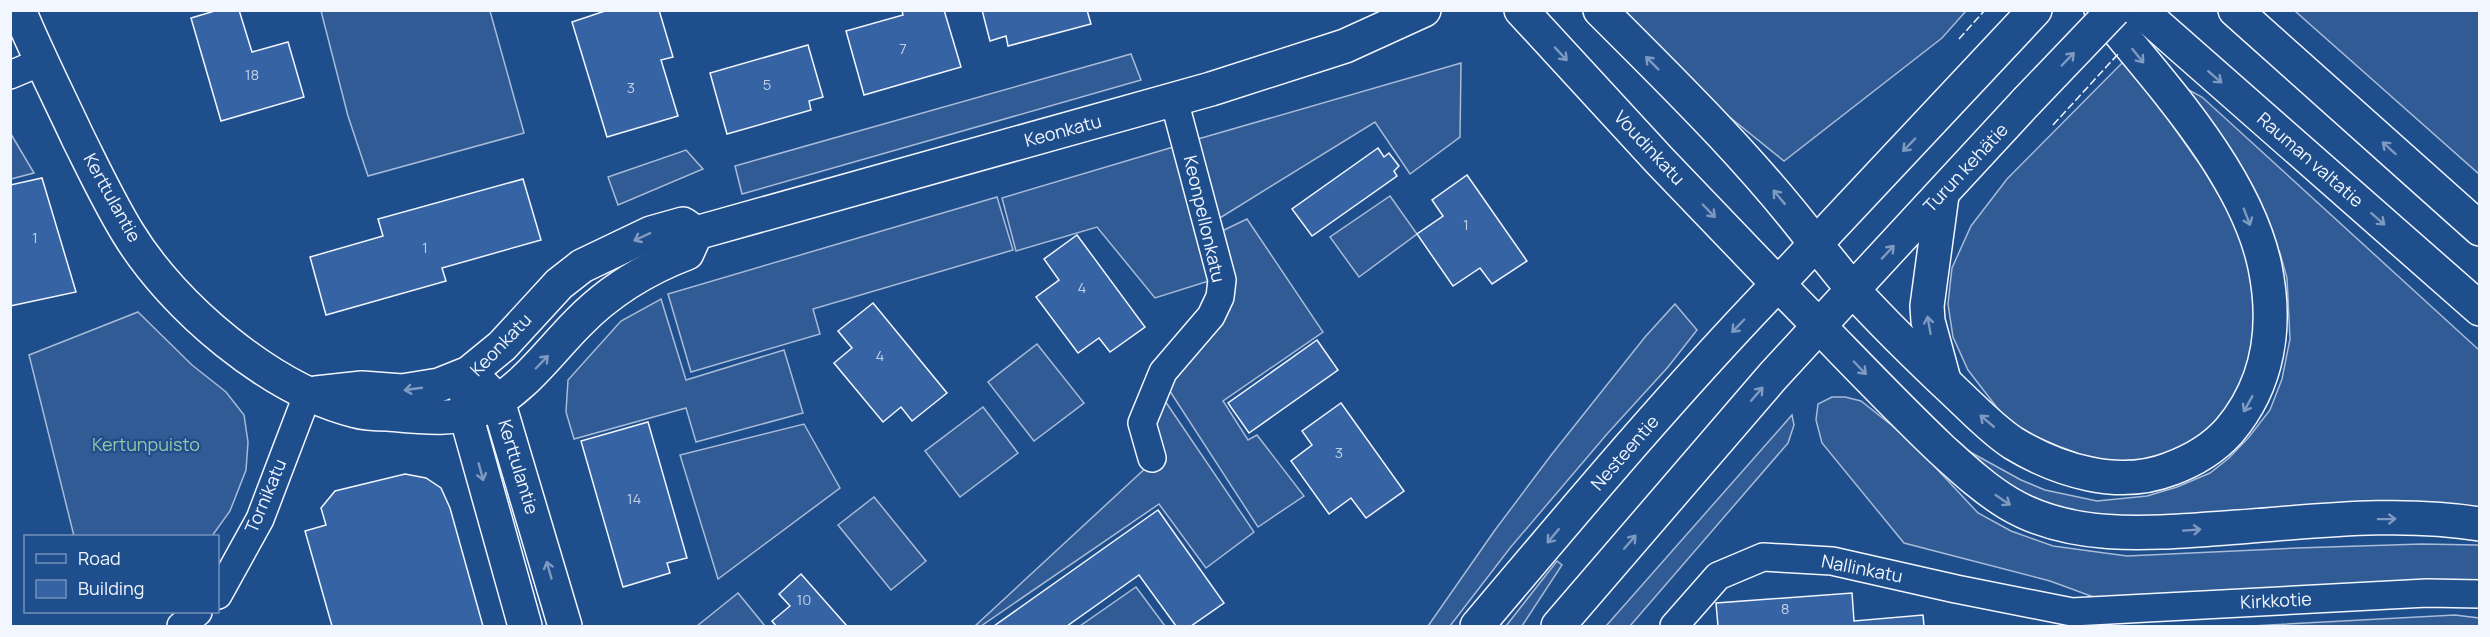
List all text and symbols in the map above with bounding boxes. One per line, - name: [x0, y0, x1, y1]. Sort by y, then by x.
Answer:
- house number: 7: [899, 38, 907, 59]
- one-way arrow: [1554, 46, 1568, 61]
- one-way arrow: [2132, 48, 2145, 64]
- one-way arrow: [2060, 52, 2074, 67]
- one-way arrow: [1645, 55, 1660, 70]
- house number: 18: [245, 64, 259, 85]
- one-way arrow: [2208, 70, 2223, 84]
- house number: 5: [763, 74, 771, 95]
- house number: 3: [627, 77, 635, 98]
- street label: Voudinkatu: [1609, 105, 1690, 190]
- street label: Rauman valtatie: [2252, 106, 2369, 212]
- street label: Keonkatu: [1022, 108, 1104, 152]
- street label: Turun kehätie: [1918, 117, 2013, 217]
- one-way arrow: [1902, 137, 1916, 152]
- one-way arrow: [2382, 141, 2397, 155]
- street label: Kerttulantie: [79, 149, 147, 246]
- street label: Keonpellonkatu: [1179, 153, 1231, 285]
- one-way arrow: [1772, 190, 1786, 205]
- one-way arrow: [1701, 204, 1716, 219]
- one-way arrow: [2242, 207, 2253, 226]
- one-way arrow: [2370, 212, 2385, 226]
- house number: 1: [1463, 214, 1469, 235]
- house number: 1: [32, 227, 38, 248]
- one-way arrow: [634, 231, 652, 243]
- house number: 1: [422, 237, 428, 258]
- one-way arrow: [1881, 245, 1895, 260]
- house number: 4: [1078, 277, 1087, 298]
- street label: Keonkatu: [464, 308, 536, 381]
- one-way arrow: [1923, 316, 1934, 336]
- one-way arrow: [1731, 318, 1745, 333]
- house number: 4: [876, 345, 885, 366]
- one-way arrow: [534, 355, 548, 370]
- one-way arrow: [1853, 360, 1867, 375]
- one-way arrow: [403, 384, 423, 395]
- one-way arrow: [1750, 387, 1764, 402]
- one-way arrow: [2241, 395, 2253, 412]
- street label: Nesteentie: [1585, 410, 1664, 495]
- one-way arrow: [1980, 414, 1995, 428]
- street label: Kerttulantie: [493, 416, 545, 517]
- park label: Kertunpuisto: [92, 432, 200, 456]
- house number: 3: [1335, 442, 1343, 463]
- street label: Tornikatu: [239, 455, 291, 536]
- one-way arrow: [476, 462, 487, 481]
- house number: 14: [627, 488, 641, 509]
- one-way arrow: [1995, 493, 2012, 506]
- one-way arrow: [2376, 513, 2396, 525]
- one-way arrow: [2182, 524, 2202, 535]
- one-way arrow: [1546, 528, 1560, 543]
- legend: [24, 535, 219, 613]
- one-way arrow: [1623, 535, 1637, 550]
- text: Road: [78, 546, 121, 570]
- street label: Nallinkatu: [1819, 548, 1905, 588]
- one-way arrow: [543, 561, 554, 580]
- text: Building: [78, 576, 144, 600]
- street label: Kirkkotie: [2240, 586, 2312, 614]
- house number: 10: [797, 589, 812, 610]
- house number: 8: [1781, 598, 1789, 619]

